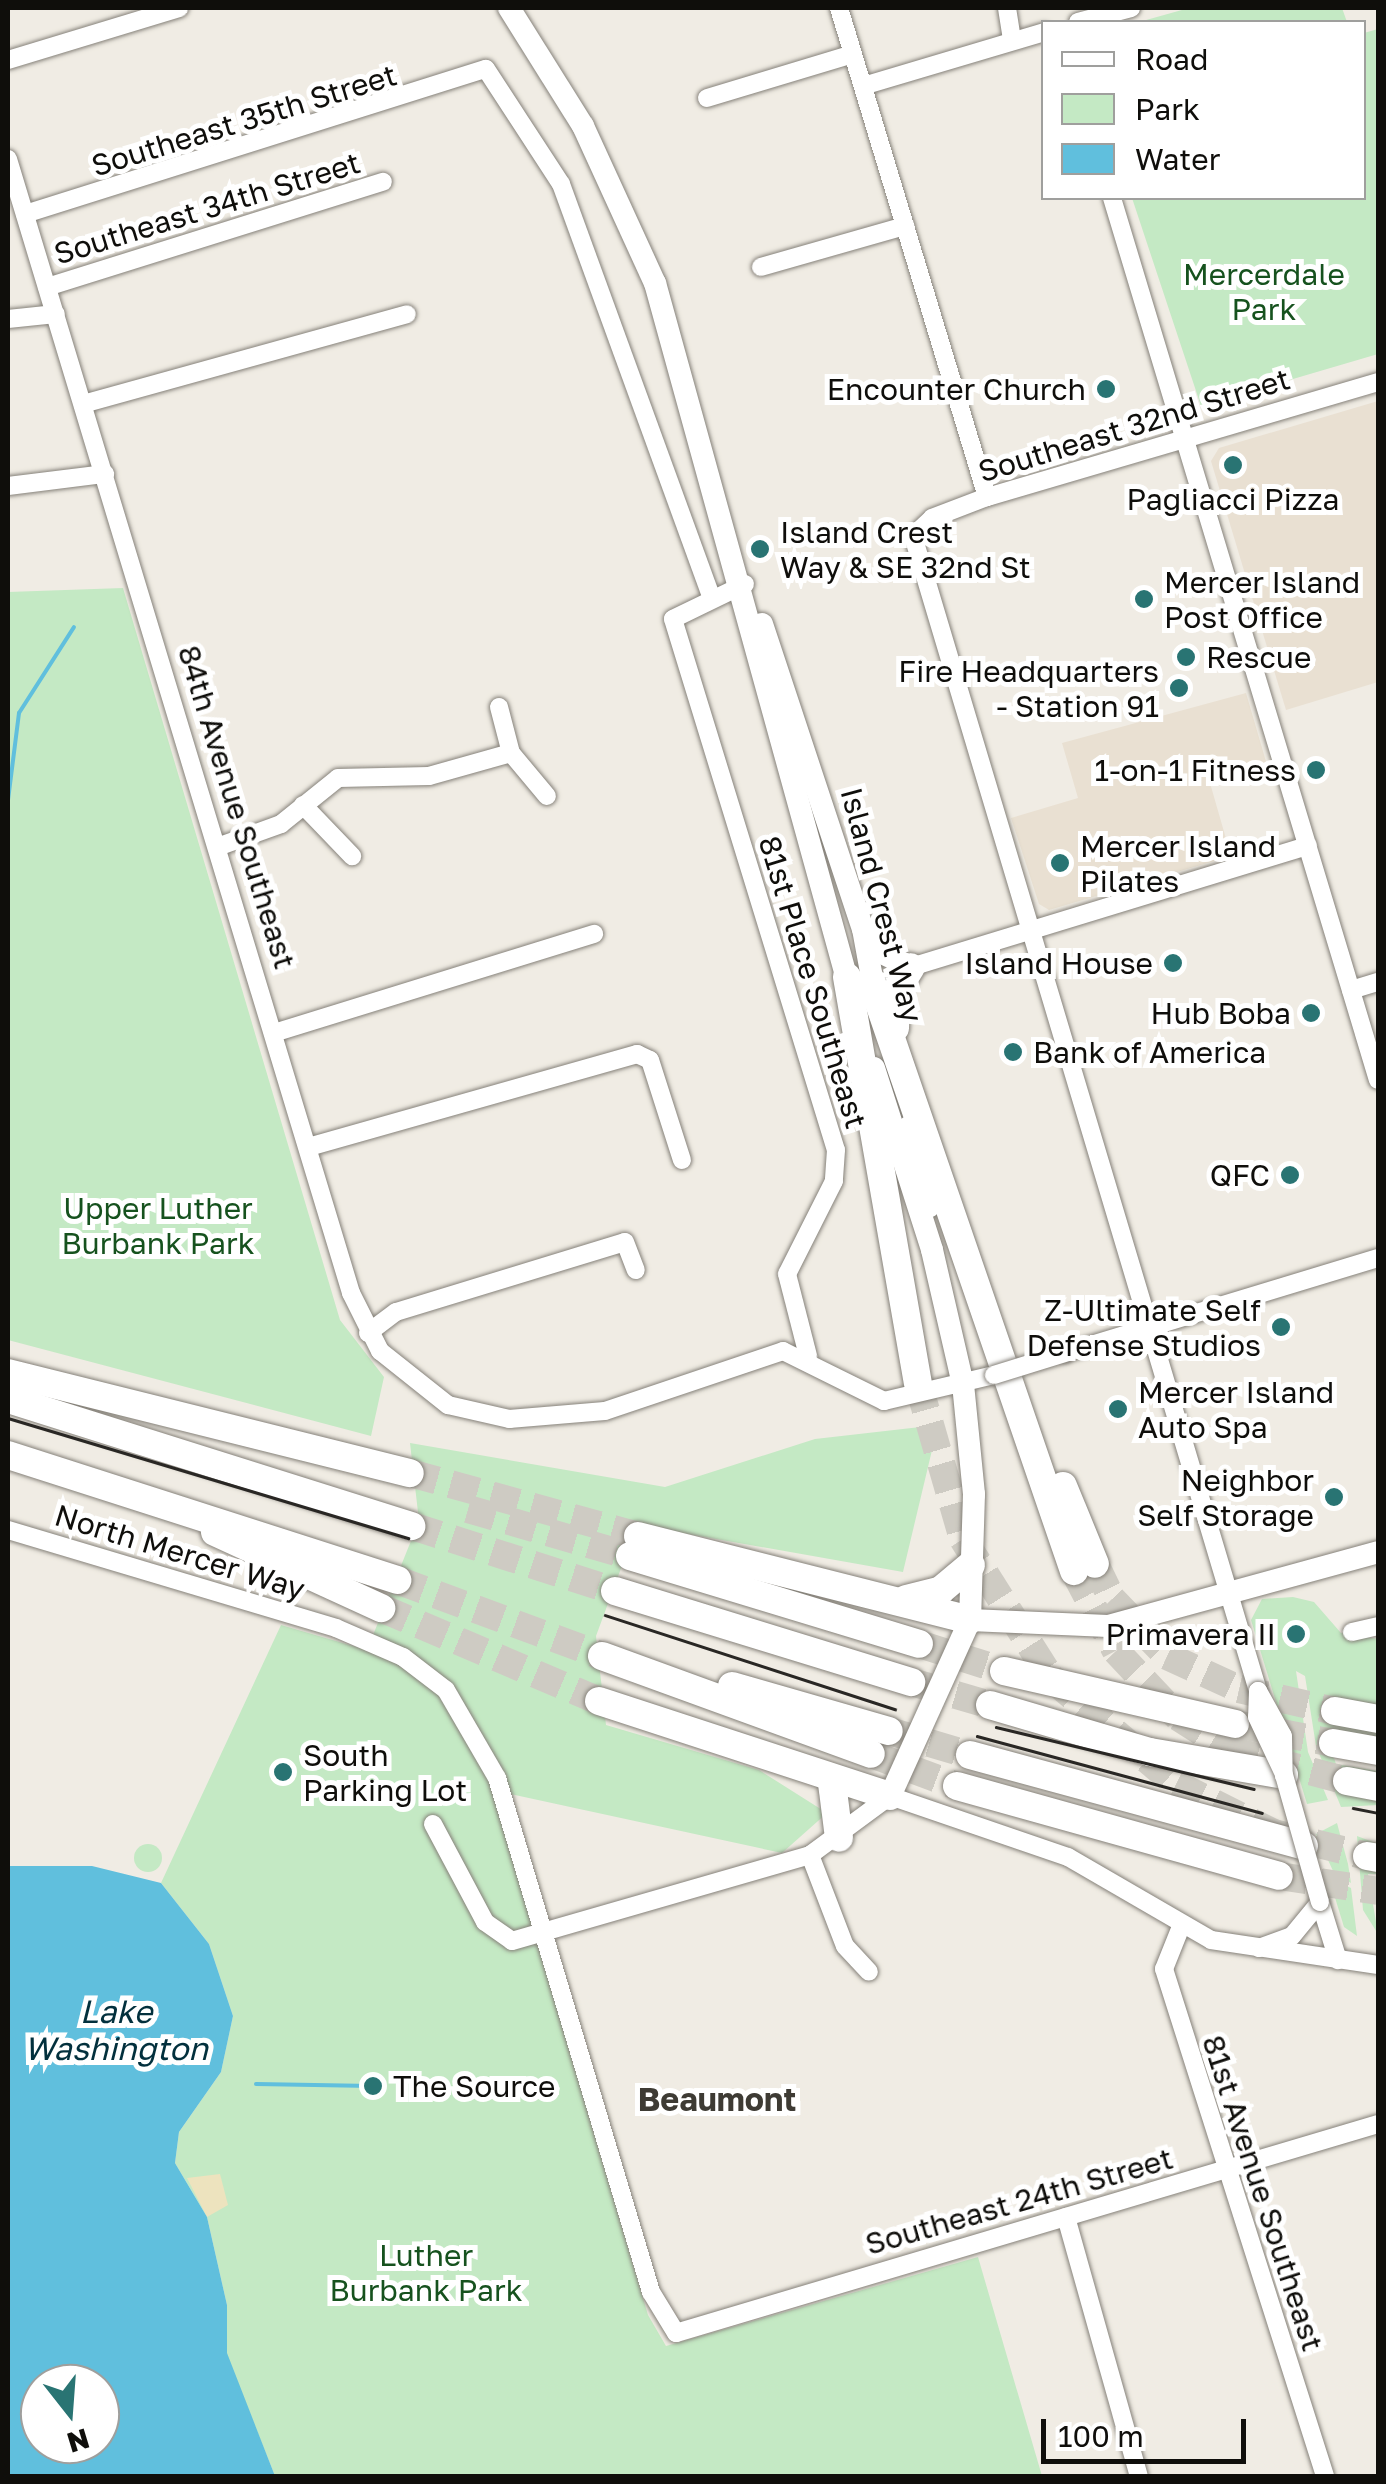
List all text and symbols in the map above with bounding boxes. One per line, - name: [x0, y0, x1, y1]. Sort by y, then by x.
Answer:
- legend: [1041, 20, 1366, 200]
- text: Road: [1135, 41, 1209, 77]
- street label: Southeast 35th Street: [87, 56, 401, 184]
- text: Park: [1135, 91, 1200, 127]
- text: Water: [1135, 141, 1220, 177]
- street label: Southeast 34th Street: [50, 144, 364, 272]
- park label: Mercerdale Park: [1183, 256, 1345, 326]
- street label: Southeast 32nd Street: [974, 360, 1294, 490]
- place label: Encounter Church: [827, 371, 1086, 407]
- marker: Encounter Church: [1095, 378, 1117, 400]
- marker: Pagliacci Pizza: [1222, 454, 1244, 476]
- place label: Pagliacci Pizza: [1126, 481, 1340, 517]
- place label: Island Crest Way & SE 32nd St: [780, 514, 1031, 584]
- marker: Island Crest Way & SE 32nd St: [749, 538, 771, 560]
- place label: Mercer Island Post Office: [1164, 564, 1360, 634]
- marker: Mercer Island Post Office: [1133, 588, 1155, 610]
- place label: Rescue: [1206, 639, 1311, 675]
- street label: 84th Avenue Southeast: [171, 641, 303, 973]
- marker: Rescue: [1175, 646, 1197, 668]
- place label: Fire Headquarters - Station 91: [898, 653, 1159, 724]
- marker: Fire Headquarters - Station 91: [1168, 677, 1190, 699]
- place label: 1-on-1 Fitness: [1095, 752, 1296, 788]
- marker: 1-on-1 Fitness: [1305, 759, 1327, 781]
- street label: Island Crest Way: [833, 784, 931, 1026]
- place label: Mercer Island Pilates: [1080, 828, 1276, 898]
- street label: 81st Place Southeast: [751, 831, 875, 1133]
- marker: Mercer Island Pilates: [1049, 852, 1071, 874]
- place label: Island House: [964, 945, 1153, 981]
- marker: Island House: [1162, 952, 1184, 974]
- place label: Hub Boba: [1151, 995, 1291, 1031]
- marker: Hub Boba: [1300, 1002, 1322, 1024]
- place label: Bank of America: [1033, 1034, 1266, 1070]
- marker: Bank of America: [1002, 1041, 1024, 1063]
- place label: QFC: [1210, 1157, 1270, 1193]
- marker: QFC: [1279, 1164, 1301, 1186]
- park label: Upper Luther Burbank Park: [61, 1190, 255, 1260]
- place label: Z-Ultimate Self Defense Studios: [1026, 1292, 1261, 1362]
- marker: Z-Ultimate Self Defense Studios: [1270, 1316, 1292, 1338]
- place label: Mercer Island Auto Spa: [1138, 1374, 1334, 1444]
- marker: Mercer Island Auto Spa: [1107, 1398, 1129, 1420]
- place label: Neighbor Self Storage: [1137, 1462, 1314, 1532]
- marker: Neighbor Self Storage: [1323, 1486, 1345, 1508]
- street label: North Mercer Way: [51, 1497, 309, 1607]
- place label: Primavera II: [1105, 1616, 1276, 1652]
- marker: Primavera II: [1285, 1623, 1307, 1645]
- place label: South Parking Lot: [303, 1737, 467, 1808]
- marker: South Parking Lot: [272, 1761, 294, 1783]
- water label: Lake Washington: [24, 1993, 208, 2068]
- street label: 81st Avenue Southeast: [1195, 2031, 1331, 2355]
- place label: The Source: [393, 2068, 555, 2104]
- marker: The Source: [362, 2075, 384, 2097]
- district label: Beaumont: [638, 2080, 796, 2118]
- street label: Southeast 24th Street: [861, 2140, 1177, 2262]
- park label: Luther Burbank Park: [329, 2237, 523, 2308]
- north arrow: [20, 2364, 120, 2464]
- scale bar: [1046, 2399, 1251, 2461]
- text: 100 m: [1058, 2418, 1144, 2454]
- text: N: [63, 2422, 93, 2460]

